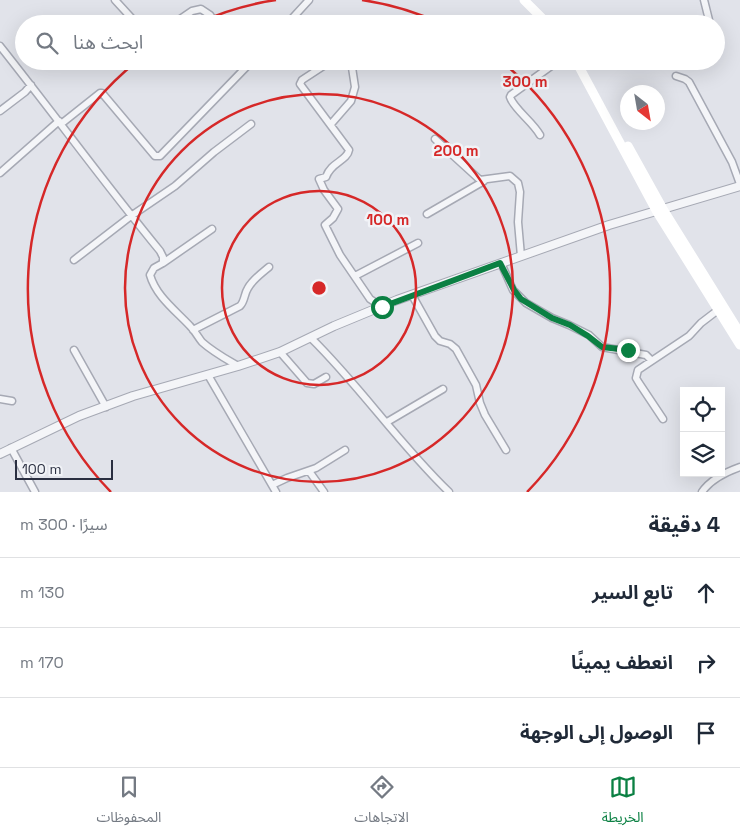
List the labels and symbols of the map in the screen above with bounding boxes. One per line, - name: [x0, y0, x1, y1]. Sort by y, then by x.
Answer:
- text: 300 m: [502, 72, 548, 91]
- north arrow: [620, 85, 665, 130]
- text: 200 m: [434, 141, 478, 160]
- text: 100 m: [367, 210, 409, 229]
- centre of rings: [310, 279, 328, 297]
- route start: [371, 296, 394, 319]
- route end: [617, 339, 640, 362]
- scale bar: [15, 457, 112, 480]

